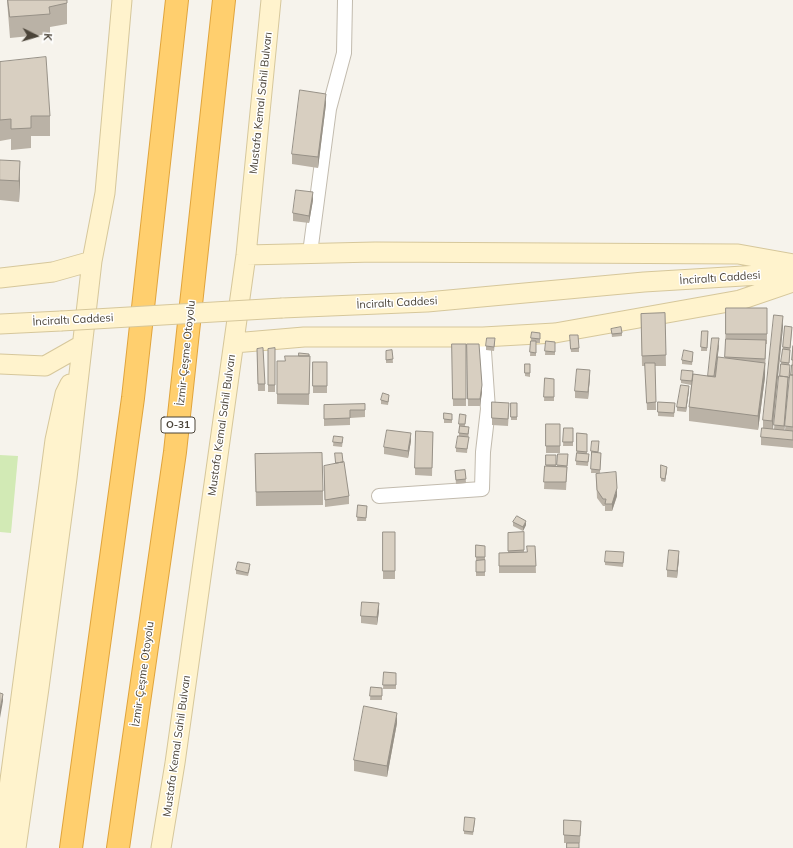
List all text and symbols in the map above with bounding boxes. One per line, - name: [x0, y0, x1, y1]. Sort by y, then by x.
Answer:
- north arrow: [16, 16, 56, 56]
- street label: Mustafa Kemal Sahil Bulvarı: [247, 31, 275, 175]
- text: K: [41, 33, 55, 41]
- street label: İnciraltı Caddesi: [679, 269, 761, 287]
- street label: İnciraltı Caddesi: [356, 294, 438, 312]
- street label: İzmir-Çeşme Otoyolu: [174, 300, 198, 406]
- street label: İnciraltı Caddesi: [32, 311, 114, 329]
- street label: Mustafa Kemal Sahil Bulvarı: [206, 353, 238, 497]
- road number: O-31: [161, 417, 195, 433]
- street label: İzmir-Çeşme Otoyolu: [129, 621, 157, 727]
- street label: Mustafa Kemal Sahil Bulvarı: [161, 674, 193, 818]

